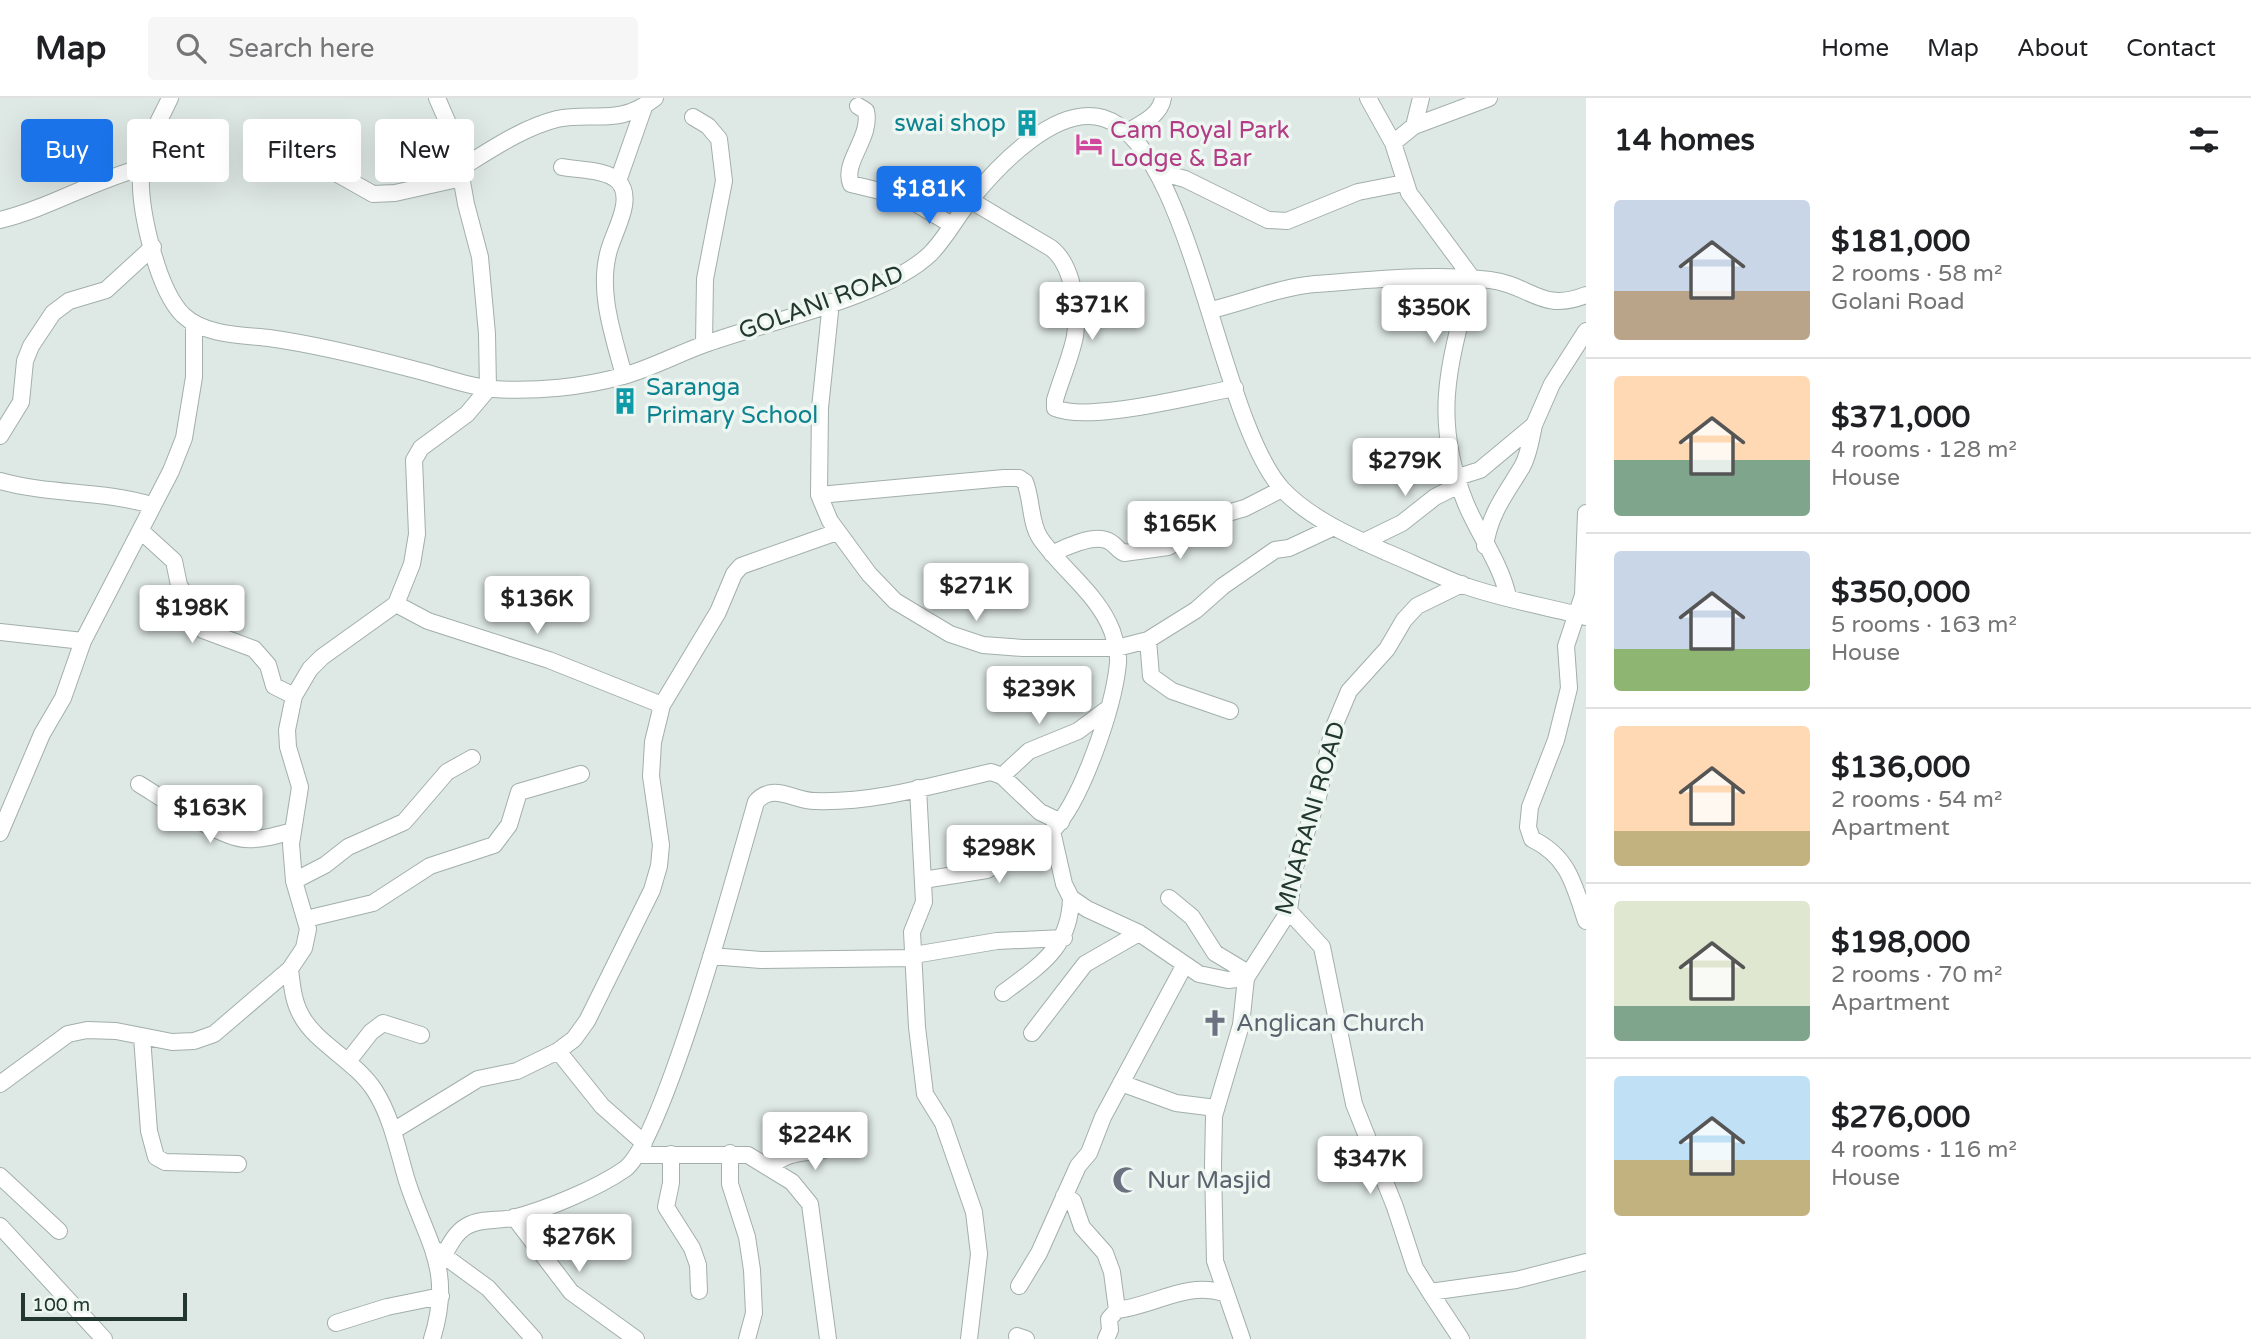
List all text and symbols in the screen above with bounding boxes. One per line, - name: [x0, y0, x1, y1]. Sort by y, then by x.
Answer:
- search box: [148, 17, 638, 80]
- text: Map: [35, 29, 106, 68]
- icon: search: [172, 29, 210, 67]
- text: Search here: [228, 33, 374, 64]
- text: Home: [1821, 34, 1889, 63]
- text: Map: [1927, 34, 1979, 63]
- text: About: [2017, 34, 2088, 63]
- text: Contact: [2126, 34, 2216, 63]
- building icon: swai shop: [1012, 108, 1042, 138]
- place label: swai shop: [894, 109, 1006, 138]
- place label: Cam Royal Park Lodge & Bar: [1110, 116, 1290, 173]
- chip: Buy: [21, 119, 113, 182]
- chip: Rent: [127, 119, 229, 182]
- chip: Filters: [243, 119, 361, 182]
- chip: New: [375, 119, 474, 182]
- icon: filters: [2185, 121, 2223, 159]
- text: 14 homes: [1614, 122, 1755, 159]
- hotel icon: Cam Royal Park Lodge & Bar: [1074, 129, 1104, 159]
- pin: $181K: [880, 166, 978, 226]
- text: $181K: [893, 175, 965, 203]
- text: $181,000: [1831, 223, 1970, 260]
- icon: home: [1670, 228, 1754, 312]
- street label: GOLANI ROAD: [735, 259, 908, 346]
- text: 2 rooms · 58 m²: [1831, 260, 2002, 288]
- pin: $371K: [1043, 282, 1141, 342]
- pin: $350K: [1385, 286, 1483, 345]
- text: Golani Road: [1831, 288, 1965, 316]
- text: $371K: [1056, 291, 1128, 319]
- text: $350K: [1398, 294, 1470, 322]
- place label: Saranga Primary School: [646, 373, 818, 430]
- building icon: Saranga Primary School: [610, 386, 640, 416]
- text: $371,000: [1831, 399, 1970, 436]
- icon: home: [1670, 404, 1754, 488]
- text: 4 rooms · 128 m²: [1831, 436, 2017, 464]
- pin: $279K: [1356, 438, 1454, 498]
- text: $279K: [1369, 447, 1441, 475]
- text: House: [1831, 464, 1900, 492]
- pin: $165K: [1131, 502, 1229, 561]
- text: $165K: [1144, 510, 1216, 538]
- pin: $271K: [927, 564, 1025, 623]
- text: $271K: [940, 572, 1012, 600]
- text: $350,000: [1831, 574, 1970, 611]
- pin: $136K: [488, 576, 586, 636]
- icon: home: [1670, 579, 1754, 663]
- text: $136K: [501, 585, 573, 613]
- pin: $198K: [143, 586, 241, 645]
- text: $198K: [156, 594, 228, 622]
- text: 5 rooms · 163 m²: [1831, 611, 2017, 639]
- text: House: [1831, 639, 1900, 667]
- pin: $239K: [990, 666, 1088, 726]
- text: $239K: [1003, 675, 1075, 703]
- street label: MNARANI ROAD: [1269, 718, 1352, 918]
- text: $136,000: [1831, 749, 1970, 786]
- icon: home: [1670, 754, 1754, 838]
- pin: $163K: [161, 786, 259, 845]
- text: 2 rooms · 54 m²: [1831, 786, 2002, 814]
- text: $163K: [174, 794, 246, 822]
- text: Apartment: [1831, 814, 1950, 842]
- pin: $298K: [950, 826, 1048, 885]
- text: $298K: [963, 834, 1035, 862]
- text: $198,000: [1831, 924, 1970, 961]
- icon: home: [1670, 929, 1754, 1013]
- text: 2 rooms · 70 m²: [1831, 961, 2002, 989]
- text: Apartment: [1831, 989, 1950, 1017]
- church icon: Anglican Church: [1200, 1008, 1230, 1038]
- place label: Anglican Church: [1236, 1009, 1425, 1038]
- text: $276,000: [1831, 1099, 1970, 1136]
- icon: home: [1670, 1104, 1754, 1188]
- pin: $224K: [766, 1112, 864, 1172]
- text: $224K: [779, 1121, 851, 1149]
- pin: $347K: [1321, 1136, 1419, 1196]
- text: 4 rooms · 116 m²: [1831, 1136, 2017, 1164]
- text: $347K: [1334, 1145, 1406, 1173]
- text: House: [1831, 1164, 1900, 1192]
- mosque icon: Nur Masjid: [1111, 1165, 1141, 1195]
- place label: Nur Masjid: [1147, 1166, 1271, 1195]
- pin: $276K: [530, 1214, 628, 1274]
- text: $276K: [543, 1223, 615, 1251]
- scale bar: [21, 1290, 187, 1322]
- text: 100 m: [32, 1294, 90, 1316]

